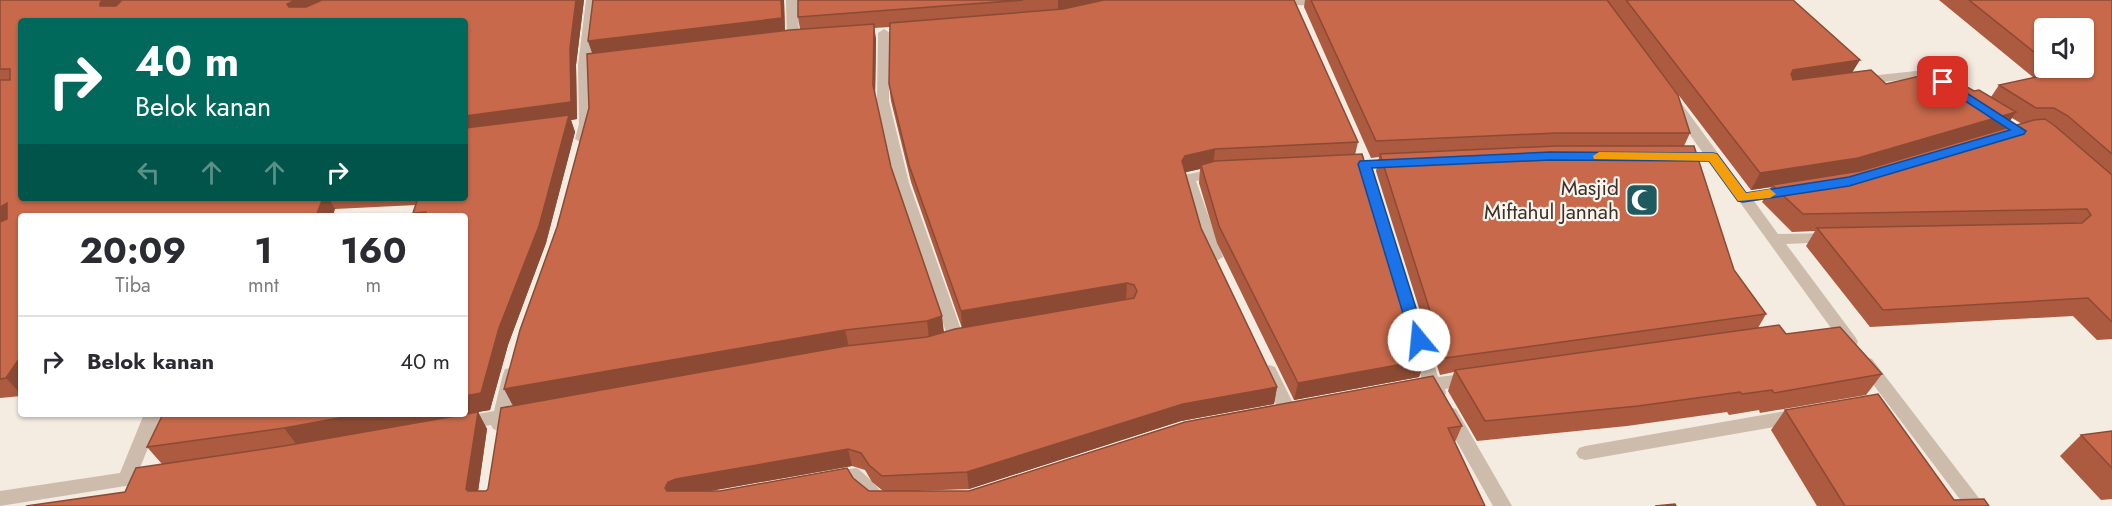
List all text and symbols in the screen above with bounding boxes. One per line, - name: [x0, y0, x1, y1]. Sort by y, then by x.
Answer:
- map controls: [2034, 18, 2094, 78]
- button: sound: [2034, 18, 2094, 78]
- text: 40 m: [135, 31, 239, 92]
- icon: right: [36, 42, 114, 120]
- pin: [1917, 56, 1968, 107]
- icon: arrive: [1926, 65, 1959, 98]
- text: Belok kanan: [135, 87, 271, 126]
- icon: left: [132, 156, 165, 189]
- icon: ahead: [195, 156, 228, 189]
- icon: ahead: [258, 156, 291, 189]
- icon: right: [321, 156, 354, 189]
- place label: Masjid Miftahul Jannah: [1484, 173, 1619, 227]
- mosque icon: Masjid Miftahul Jannah: [1624, 182, 1660, 218]
- text: 20:09: [79, 224, 186, 276]
- text: 1: [254, 224, 273, 276]
- text: 160: [340, 224, 407, 276]
- text: Tiba: [115, 271, 151, 300]
- text: mnt: [248, 271, 279, 300]
- text: m: [366, 271, 381, 300]
- position arrow: [1387, 308, 1451, 372]
- icon: right: [36, 345, 69, 378]
- text: Belok kanan: [87, 345, 214, 377]
- text: 40 m: [400, 345, 450, 377]

